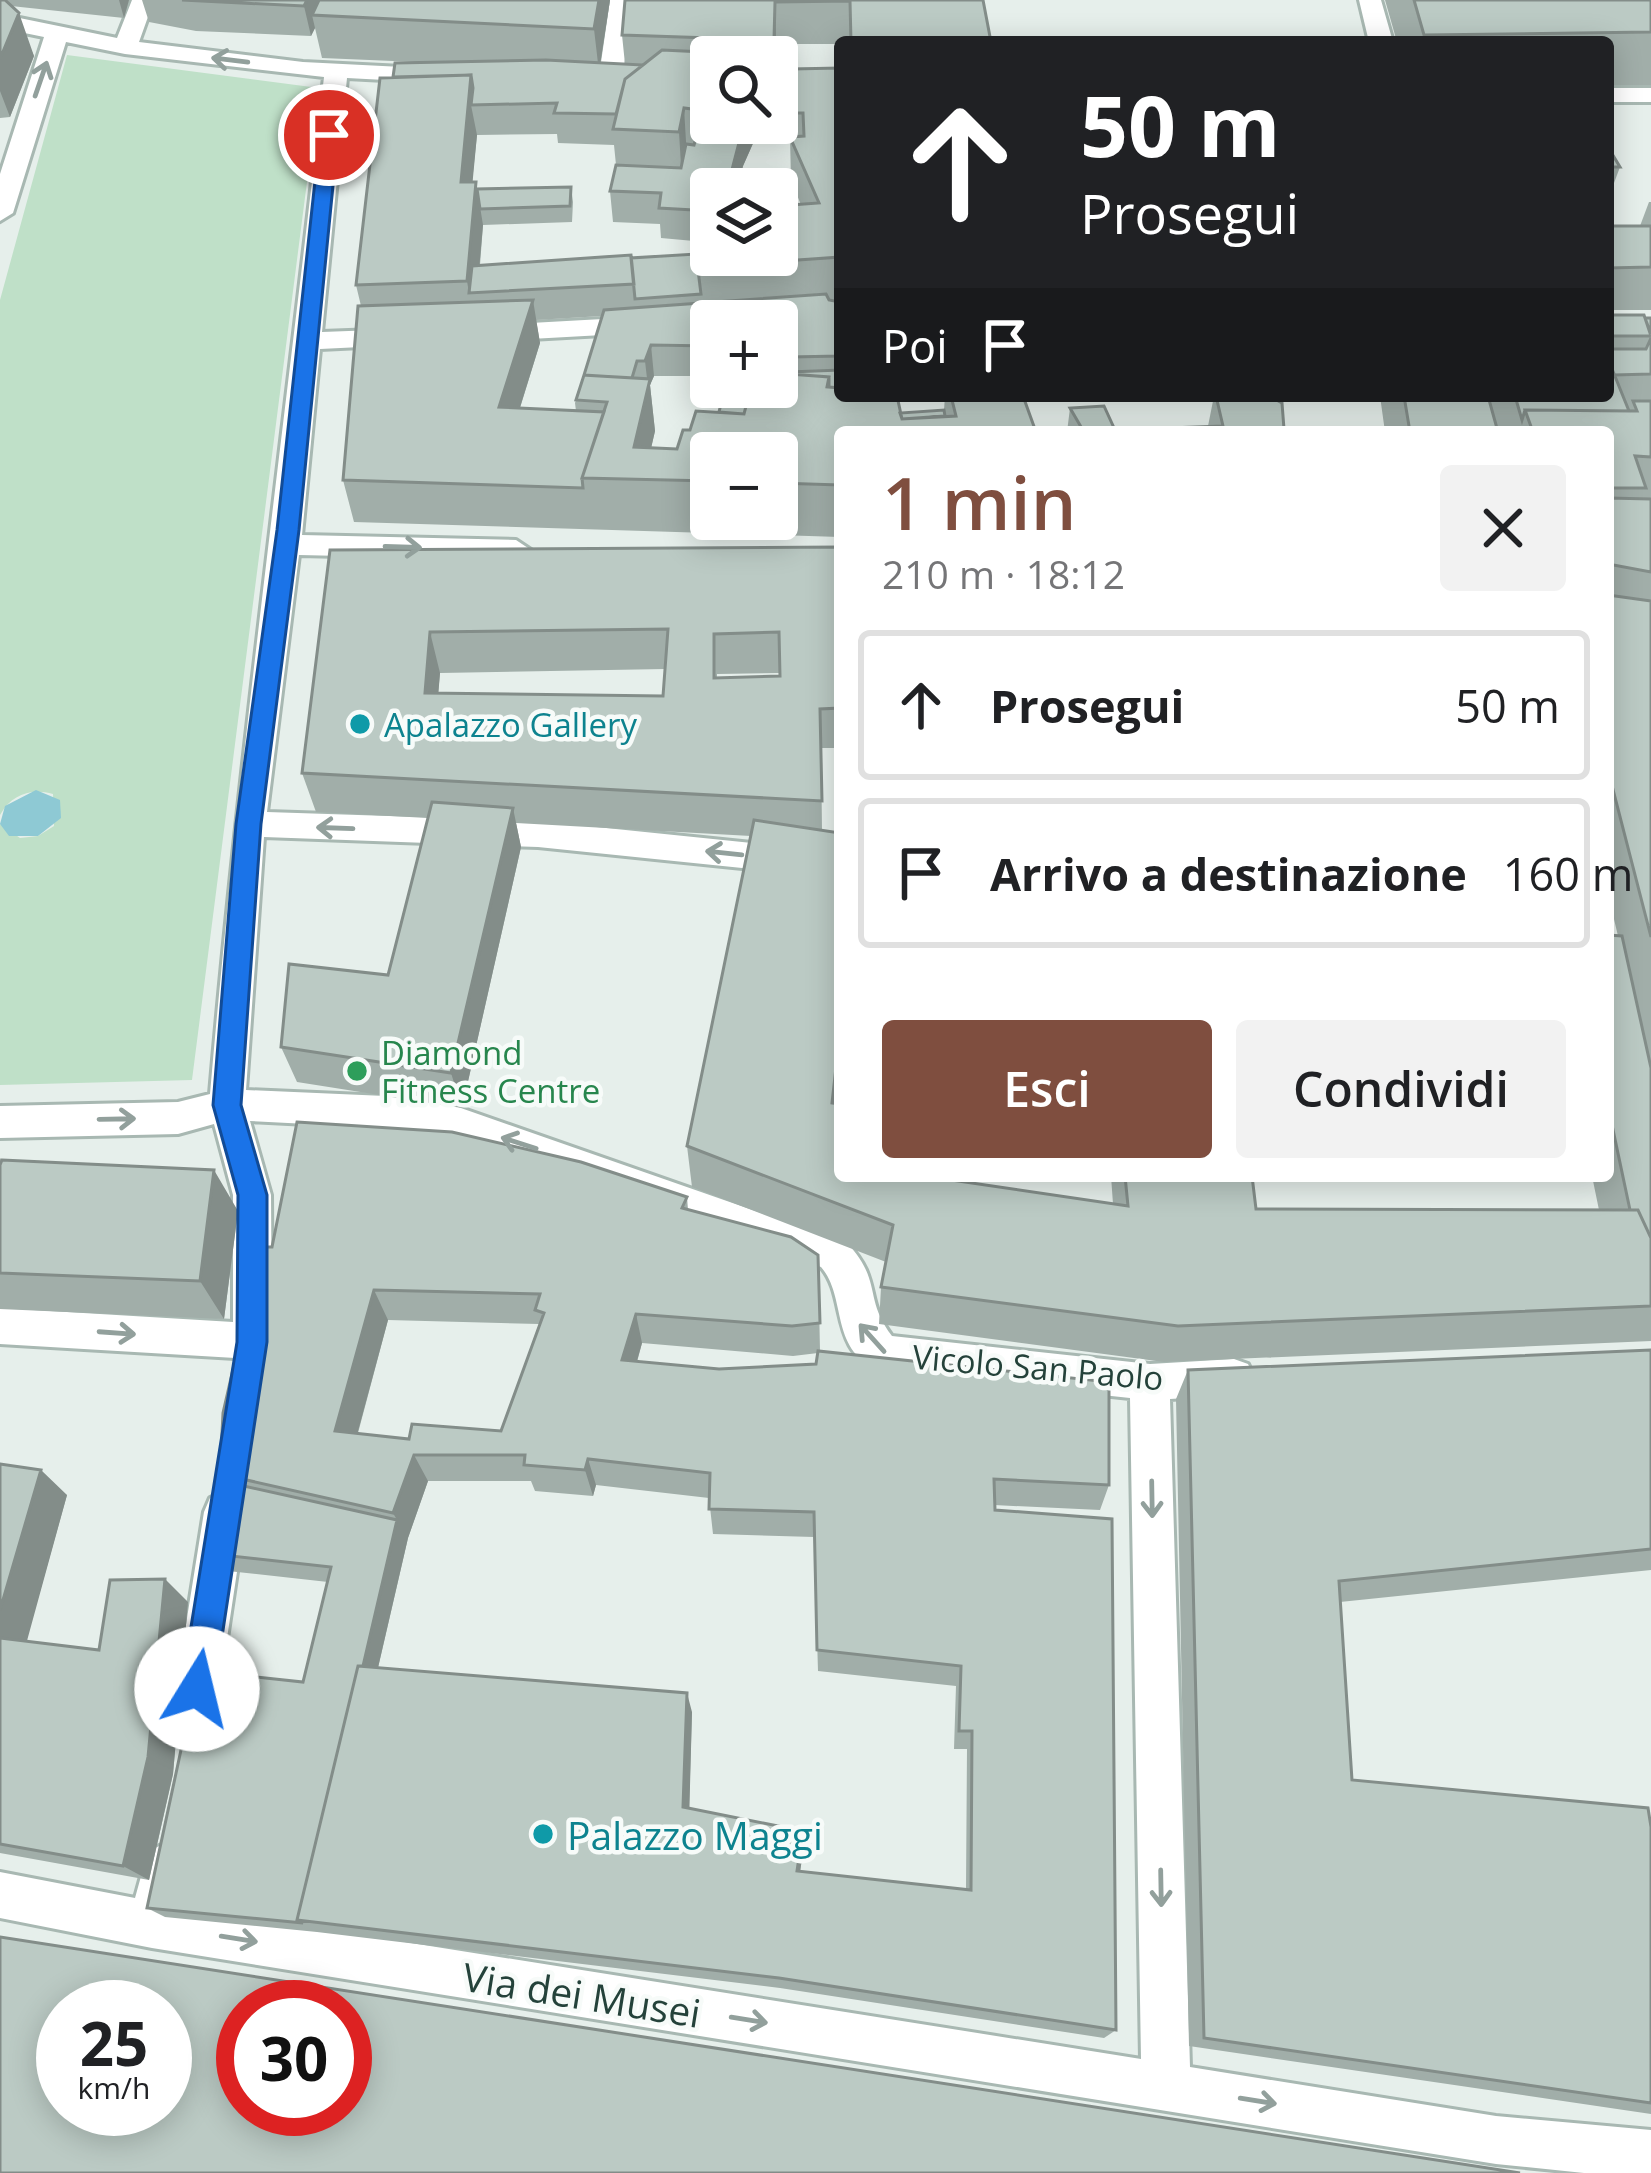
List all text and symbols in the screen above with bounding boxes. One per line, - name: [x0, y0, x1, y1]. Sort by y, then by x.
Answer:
- map controls: [690, 36, 798, 540]
- button: search: [690, 36, 798, 144]
- one-way arrow: [211, 49, 250, 71]
- one-way arrow: [32, 61, 54, 99]
- text: 50 m: [1080, 67, 1280, 182]
- pin: [278, 84, 380, 186]
- icon: ahead: [882, 84, 1038, 240]
- icon: arrive: [296, 102, 362, 168]
- button: layers: [690, 168, 798, 276]
- text: Prosegui: [1080, 176, 1299, 250]
- button: +: [690, 300, 798, 408]
- icon: arrive: [972, 312, 1038, 378]
- text: Poi: [882, 315, 948, 376]
- button: −: [690, 432, 798, 540]
- text: 1 min: [882, 453, 1076, 551]
- button: close: [1440, 465, 1566, 591]
- one-way arrow: [383, 536, 422, 559]
- text: 210 m · 18:12: [882, 547, 1125, 600]
- icon: ahead: [888, 672, 954, 738]
- text: Prosegui: [990, 675, 1184, 736]
- text: 50 m: [1455, 675, 1560, 736]
- place label: Apalazzo Gallery: [384, 702, 637, 747]
- marker: Apalazzo Gallery: [347, 711, 373, 737]
- one-way arrow: [316, 816, 355, 839]
- icon: arrive: [888, 840, 954, 906]
- one-way arrow: [705, 841, 744, 864]
- text: Arrivo a destinazione: [990, 843, 1467, 904]
- text: 160 m: [1503, 843, 1633, 904]
- button: Esci: [882, 1020, 1212, 1158]
- button: Condividi: [1236, 1020, 1566, 1158]
- place label: Diamond Fitness Centre: [381, 1030, 600, 1113]
- marker: Diamond Fitness Centre: [344, 1058, 370, 1084]
- one-way arrow: [97, 1108, 136, 1131]
- one-way arrow: [501, 1130, 539, 1152]
- one-way arrow: [97, 1322, 136, 1345]
- one-way arrow: [858, 1323, 886, 1354]
- street label: Vicolo San Paolo: [911, 1334, 1165, 1400]
- one-way arrow: [1141, 1479, 1164, 1518]
- position arrow: [134, 1626, 260, 1752]
- place label: Palazzo Maggi: [567, 1808, 823, 1861]
- marker: Palazzo Maggi: [530, 1821, 556, 1847]
- one-way arrow: [1150, 1868, 1173, 1907]
- one-way arrow: [219, 1928, 258, 1951]
- street label: Via dei Musei: [459, 1949, 705, 2039]
- speed limit sign: 30: [216, 1980, 372, 2136]
- text: 25: [80, 2002, 148, 2084]
- one-way arrow: [728, 2009, 767, 2032]
- text: km/h: [78, 2067, 150, 2108]
- one-way arrow: [1238, 2091, 1277, 2114]

